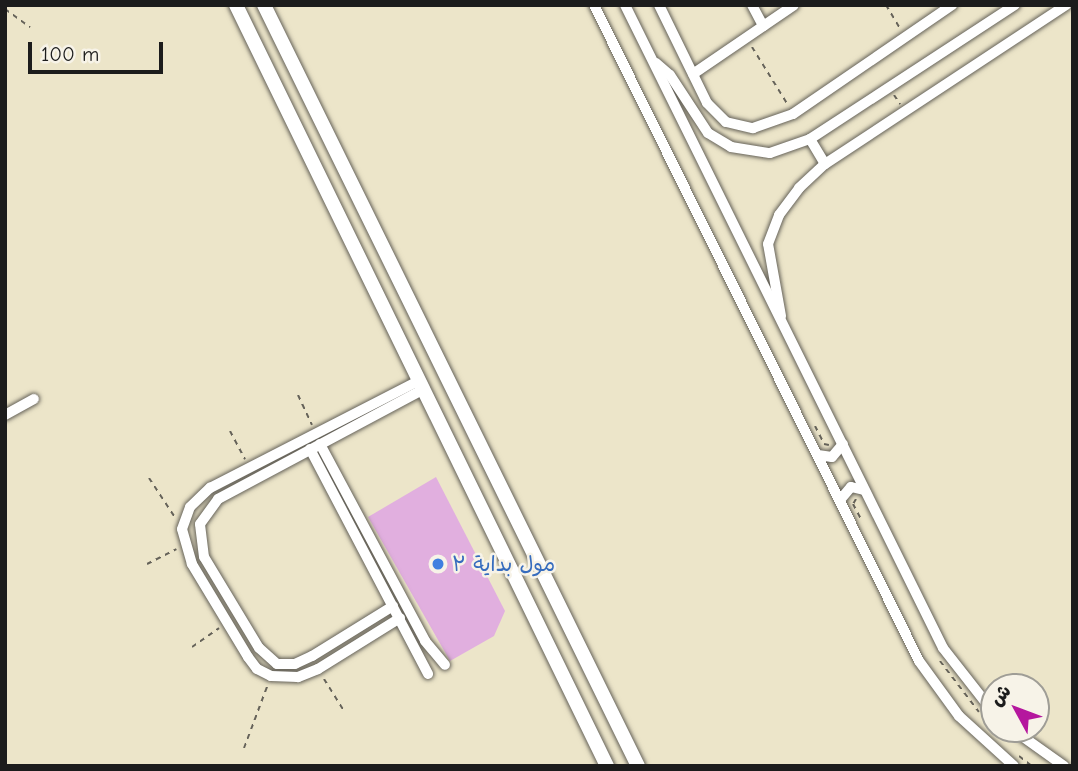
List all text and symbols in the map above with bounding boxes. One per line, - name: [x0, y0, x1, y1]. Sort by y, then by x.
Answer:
- scale bar: [32, 28, 166, 72]
- text: 100 m: [41, 42, 99, 66]
- place label: مول بداية ۲: [452, 551, 555, 577]
- marker: مول بداية ۲: [430, 556, 446, 572]
- north arrow: [980, 673, 1050, 743]
- text: ش: [986, 680, 1016, 711]

